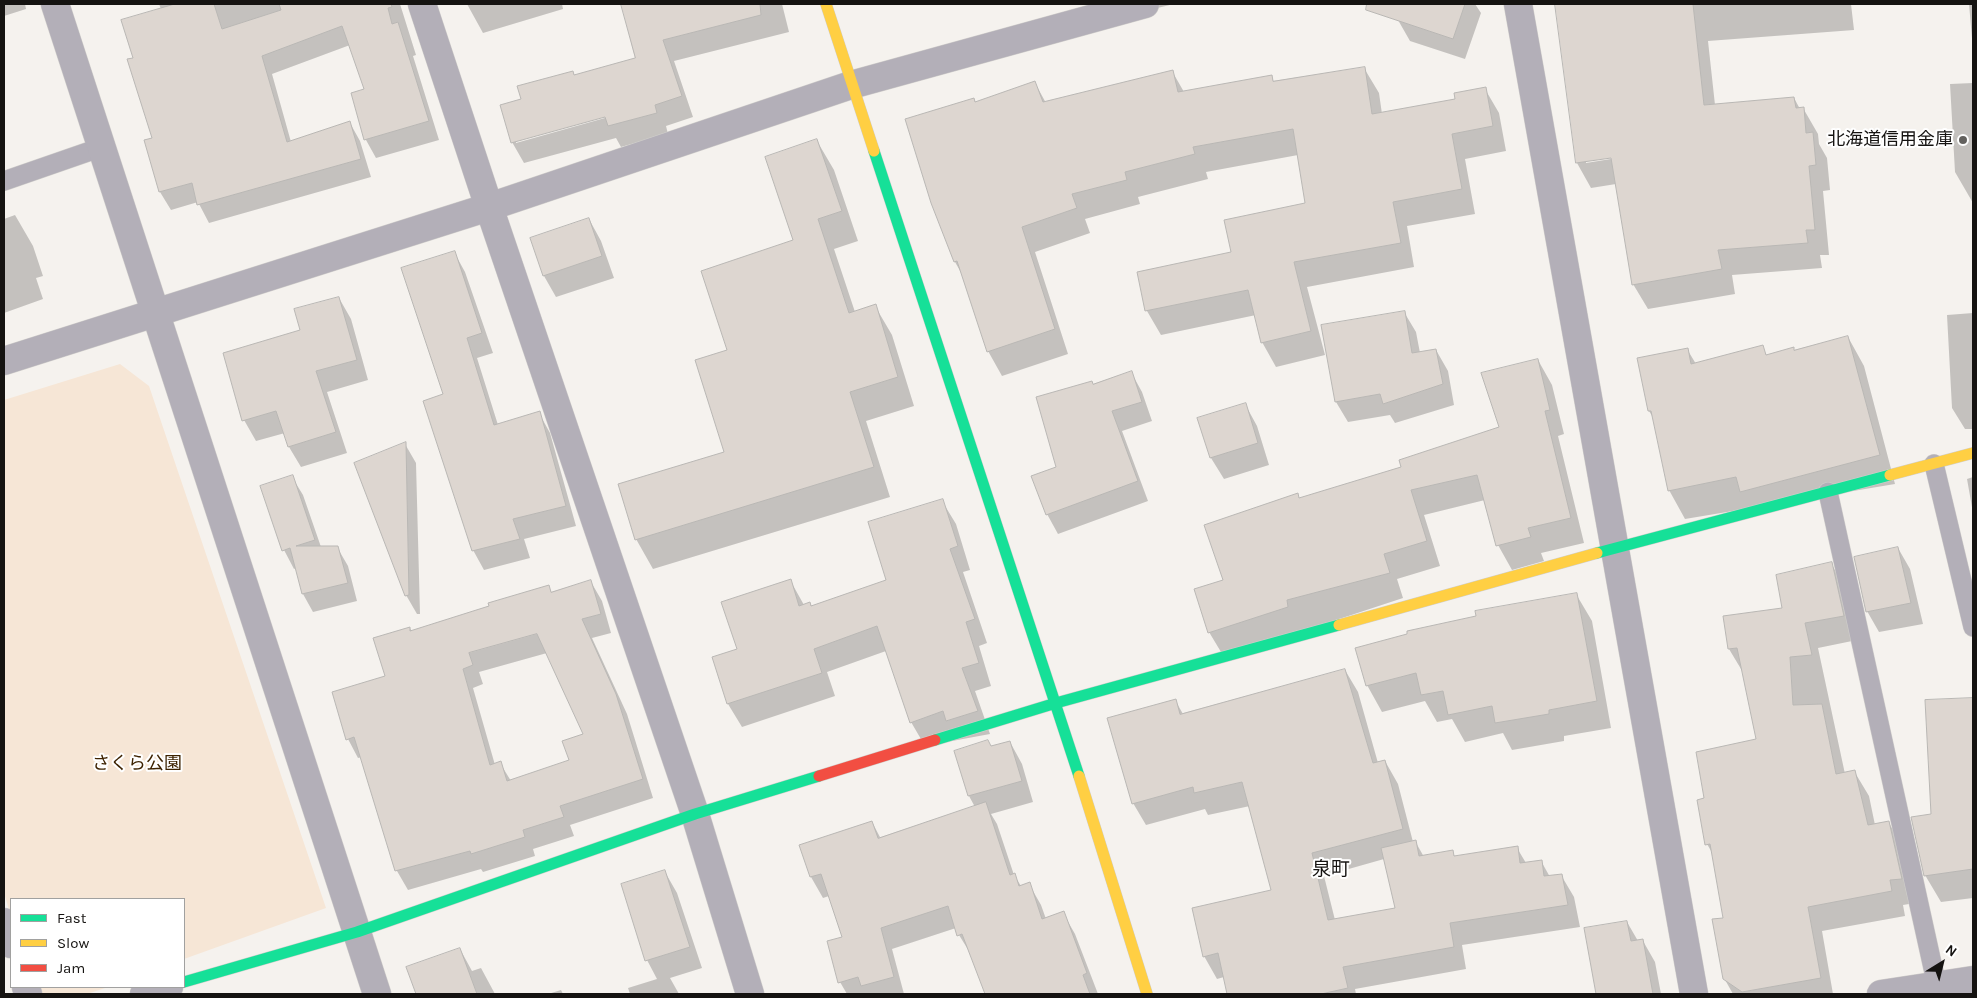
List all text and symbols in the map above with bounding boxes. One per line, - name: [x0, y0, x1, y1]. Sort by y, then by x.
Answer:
- place label: 北海道信用金庫: [1827, 129, 1953, 151]
- marker: 北海道信用金庫: [1957, 134, 1969, 146]
- park label: さくら公園: [92, 753, 182, 775]
- district label: 泉町: [1312, 859, 1350, 881]
- legend: [10, 898, 185, 988]
- text: Fast: [57, 909, 86, 927]
- text: Slow: [57, 934, 89, 952]
- north arrow: [1917, 938, 1967, 988]
- text: N: [1942, 941, 1960, 960]
- text: Jam: [57, 959, 85, 977]

